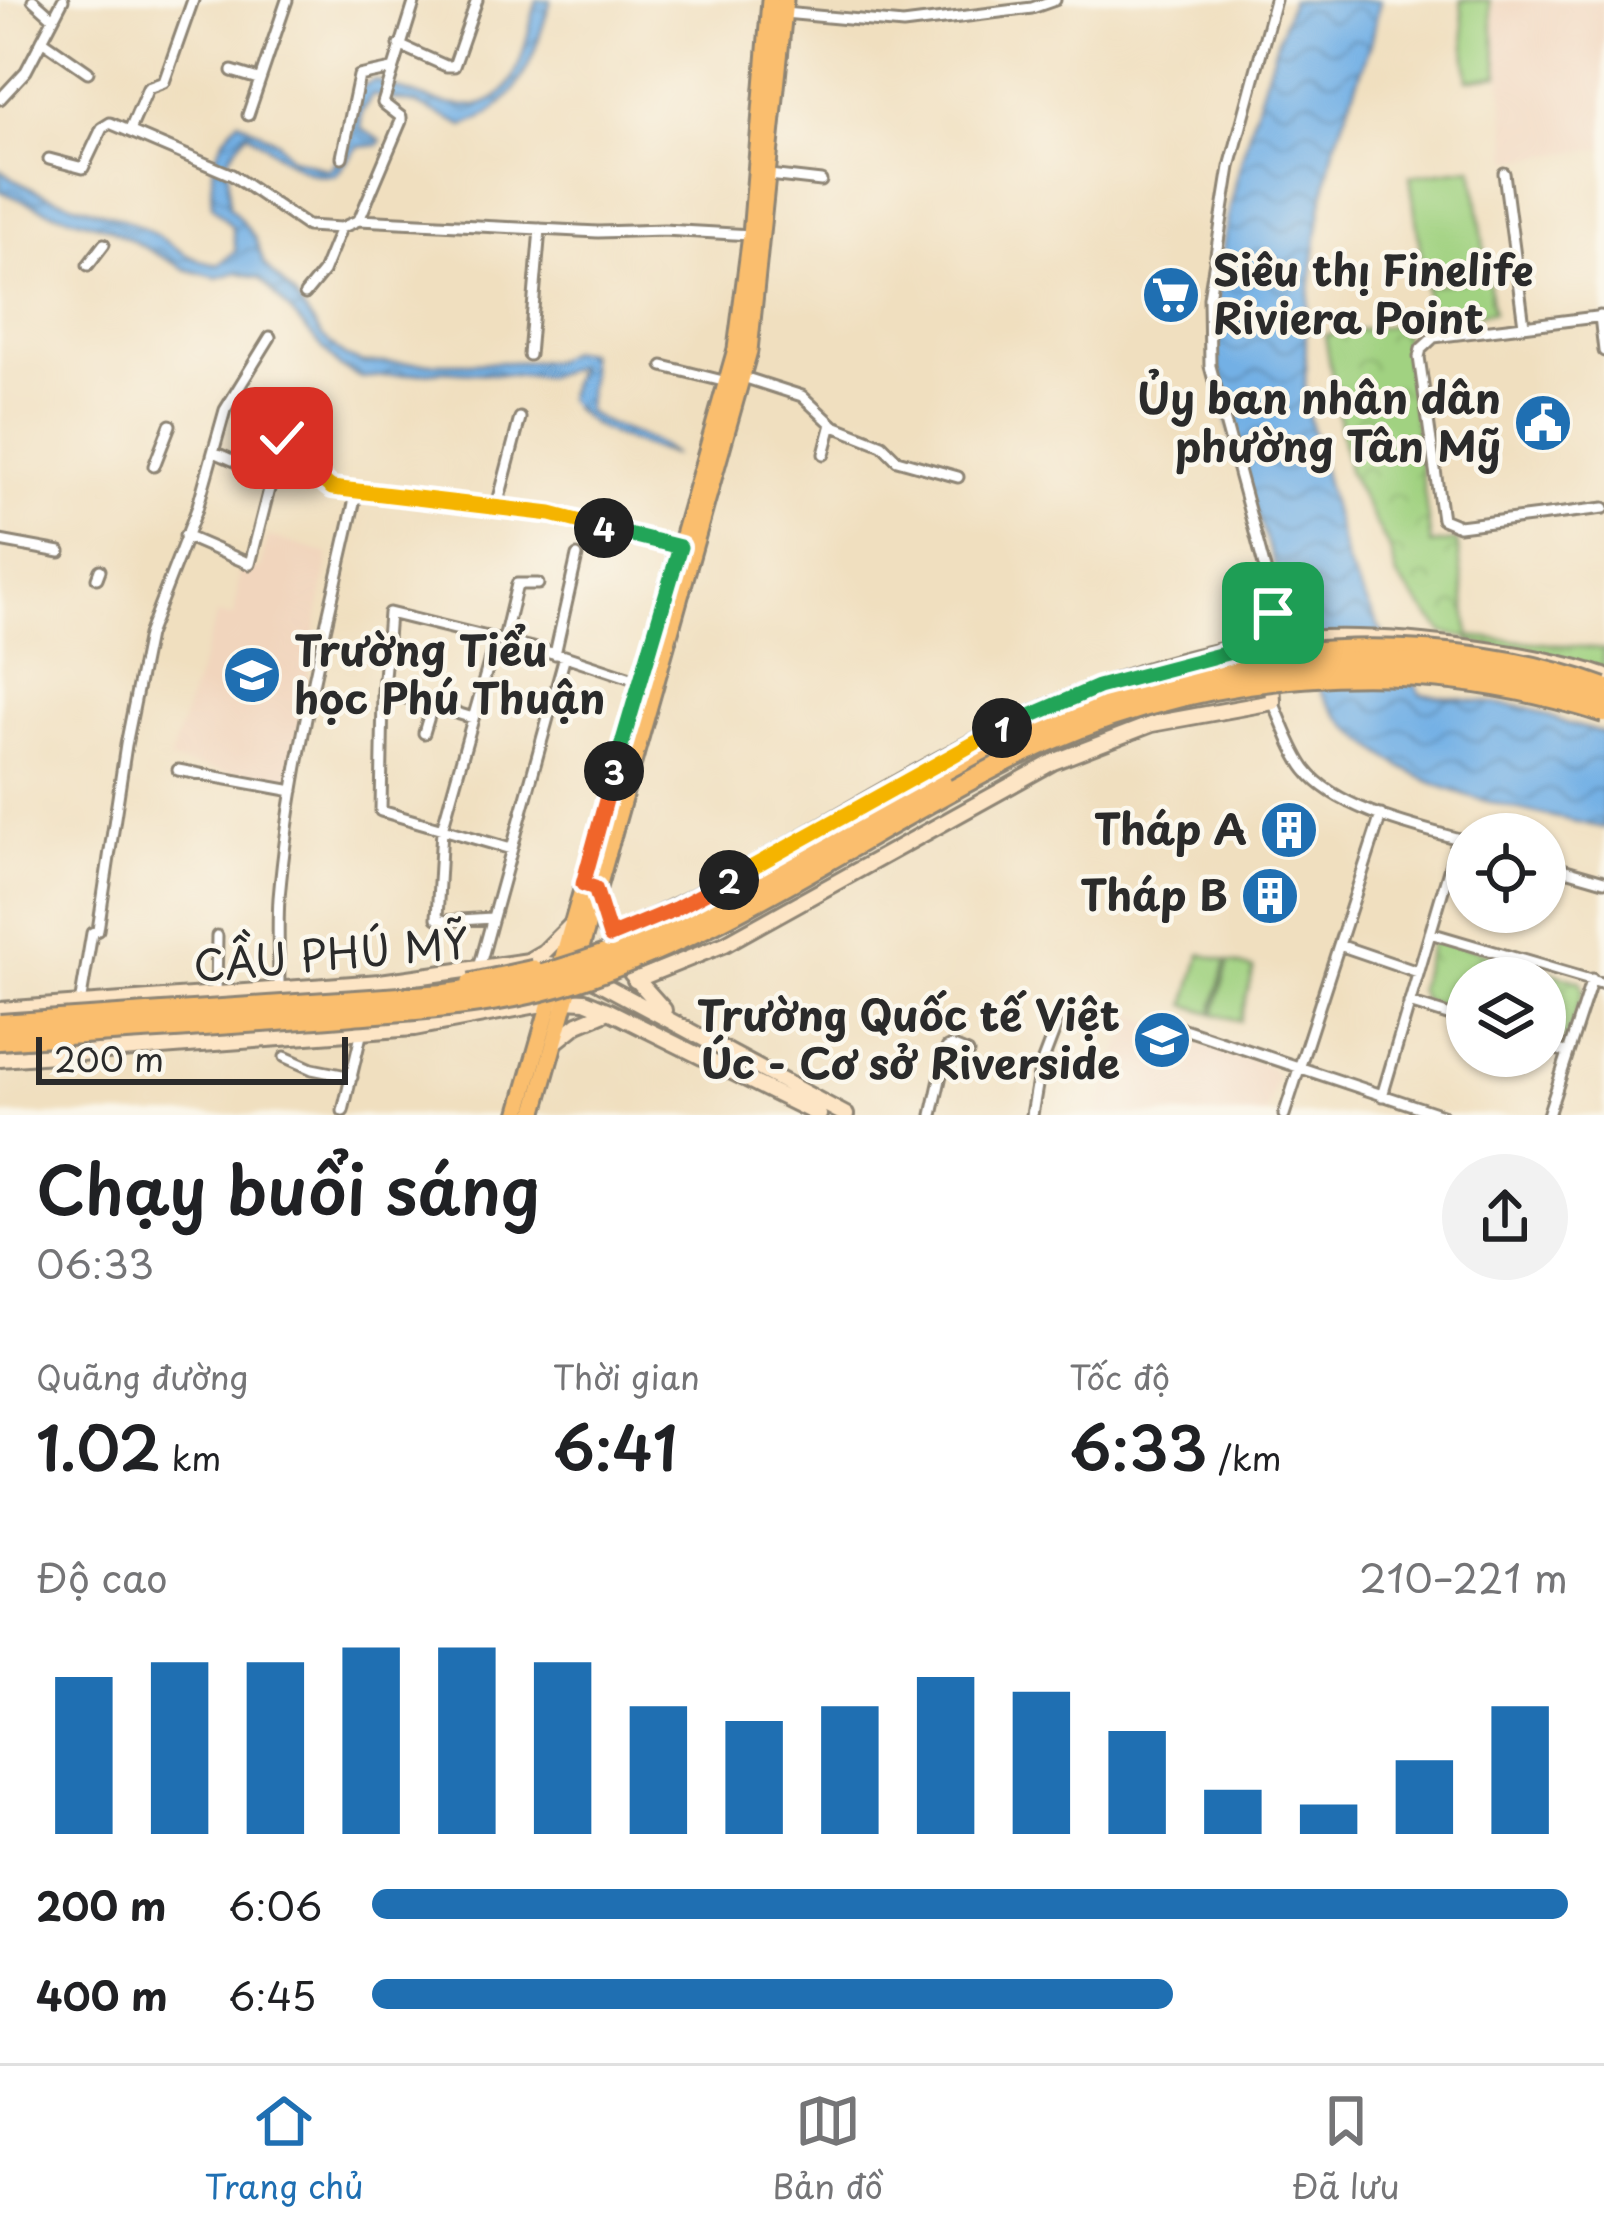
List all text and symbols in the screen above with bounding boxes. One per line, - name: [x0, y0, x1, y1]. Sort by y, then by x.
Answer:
- place label: Siêu thị Finelife Riviera Point: [1213, 237, 1533, 348]
- supermarket icon: Siêu thị Finelife Riviera Point: [1140, 264, 1202, 326]
- place label: Ủy ban nhân dân phường Tân Mỹ: [1137, 365, 1501, 476]
- pin: [231, 387, 333, 489]
- public building icon: Ủy ban nhân dân phường Tân Mỹ: [1512, 392, 1574, 454]
- icon: check: [249, 405, 315, 471]
- pin: 4: [574, 498, 634, 558]
- text: 4: [593, 503, 615, 553]
- pin: [1222, 562, 1324, 664]
- icon: arrive: [1240, 580, 1306, 646]
- place label: Trường Tiểu học Phú Thuận: [294, 617, 605, 728]
- school or university icon: Trường Tiểu học Phú Thuận: [221, 644, 283, 706]
- pin: 1: [972, 698, 1032, 758]
- text: 1: [994, 703, 1010, 753]
- pin: 3: [584, 741, 644, 801]
- text: 3: [603, 746, 625, 796]
- place label: Tháp A: [1094, 796, 1247, 859]
- building icon: Tháp A: [1258, 799, 1320, 861]
- map controls: [1446, 813, 1566, 1077]
- button: locate: [1446, 813, 1566, 933]
- pin: 2: [699, 850, 759, 910]
- text: 2: [717, 855, 741, 905]
- place label: Tháp B: [1080, 862, 1228, 925]
- building icon: Tháp B: [1239, 865, 1301, 927]
- street label: CẦU PHÚ MỸ: [191, 909, 471, 996]
- button: layers: [1446, 957, 1566, 1077]
- place label: Trường Quốc tế Việt Úc - Cơ sở Riverside: [697, 982, 1120, 1093]
- school or university icon: Trường Quốc tế Việt Úc - Cơ sở Riverside: [1131, 1009, 1193, 1071]
- scale bar: [36, 1031, 348, 1084]
- text: 200 m: [54, 1033, 164, 1083]
- text: Chạy buổi sáng: [36, 1138, 540, 1237]
- button: share: [1442, 1154, 1568, 1280]
- text: 06:33: [36, 1233, 154, 1292]
- text: Quãng đường: [36, 1351, 249, 1401]
- text: Thời gian: [553, 1351, 700, 1401]
- text: Tốc độ: [1069, 1351, 1170, 1401]
- text: 1.02: [36, 1401, 161, 1491]
- text: 6:41: [553, 1401, 678, 1491]
- text: 6:33: [1069, 1401, 1208, 1491]
- text: km: [161, 1432, 221, 1482]
- text: /km: [1208, 1432, 1282, 1482]
- text: Độ cao: [36, 1547, 168, 1606]
- text: 210–221 m: [1359, 1547, 1568, 1606]
- text: 200 m: [36, 1875, 166, 1934]
- text: 6:06: [228, 1875, 322, 1934]
- text: 400 m: [36, 1965, 168, 2024]
- text: 6:45: [228, 1965, 316, 2024]
- tab: Trang chủ: [204, 2088, 363, 2210]
- tab: Bản đồ: [772, 2088, 883, 2210]
- tab: Đã lưu: [1292, 2088, 1400, 2210]

